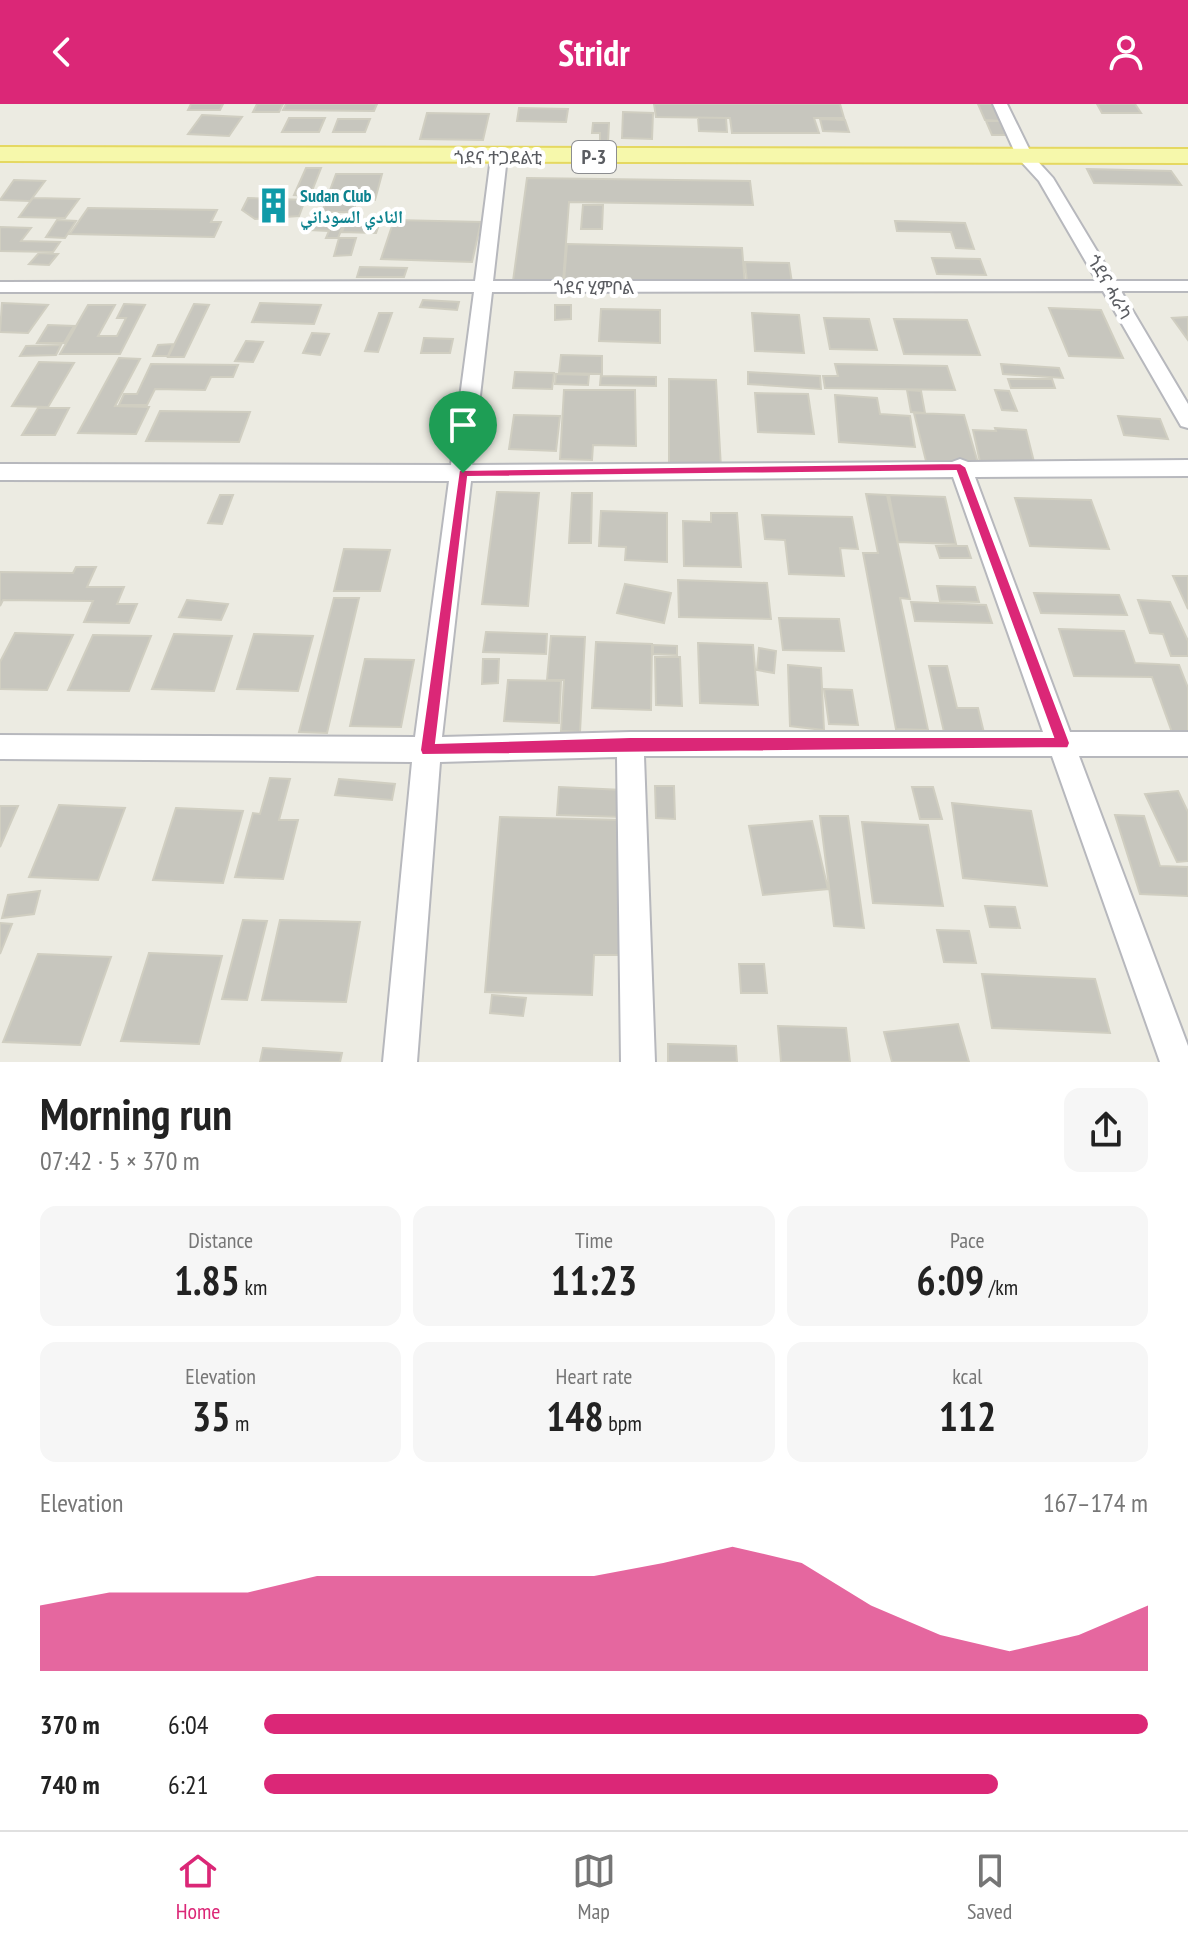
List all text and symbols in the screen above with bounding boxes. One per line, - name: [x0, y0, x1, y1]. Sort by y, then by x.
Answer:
- text: Stridr: [558, 29, 630, 76]
- icon: back: [40, 30, 84, 74]
- icon: person: [1104, 30, 1148, 74]
- road number: P-3: [572, 141, 616, 173]
- street label: ጎደና ተጋደልቲ: [454, 146, 542, 169]
- place label: Sudan Club النادي السوداني: [300, 184, 403, 231]
- building icon: Sudan Club النادي السوداني: [255, 186, 293, 224]
- street label: ጎደና ሓራካ: [1082, 250, 1138, 324]
- street label: ጎደና ሂምቦል: [554, 276, 634, 299]
- pin: [429, 391, 497, 473]
- icon: arrive: [441, 403, 485, 447]
- text: Morning run: [40, 1085, 232, 1142]
- button: share: [1064, 1088, 1148, 1172]
- text: 07:42 · 5 × 370 m: [40, 1144, 200, 1177]
- text: Distance: [188, 1226, 253, 1254]
- text: Time: [575, 1226, 613, 1254]
- text: Pace: [950, 1226, 985, 1254]
- text: 1.85: [174, 1254, 240, 1306]
- text: 11:23: [551, 1254, 637, 1306]
- text: 6:09: [917, 1254, 984, 1306]
- text: km: [240, 1273, 267, 1301]
- text: /km: [984, 1273, 1018, 1301]
- text: Elevation: [185, 1362, 256, 1390]
- text: Heart rate: [556, 1362, 632, 1390]
- text: kcal: [952, 1362, 982, 1390]
- text: 35: [192, 1390, 230, 1442]
- text: 148: [546, 1390, 604, 1442]
- text: 112: [939, 1390, 996, 1442]
- text: m: [230, 1409, 249, 1437]
- text: bpm: [604, 1409, 642, 1437]
- text: Elevation: [40, 1486, 123, 1519]
- text: 167–174 m: [1043, 1486, 1148, 1519]
- text: 370 m: [40, 1708, 100, 1741]
- text: 6:04: [168, 1708, 208, 1741]
- text: 740 m: [40, 1768, 100, 1801]
- text: 6:21: [168, 1768, 208, 1801]
- tab: Home: [176, 1849, 220, 1925]
- tab: Map: [572, 1849, 616, 1925]
- tab: Saved: [967, 1849, 1012, 1925]

